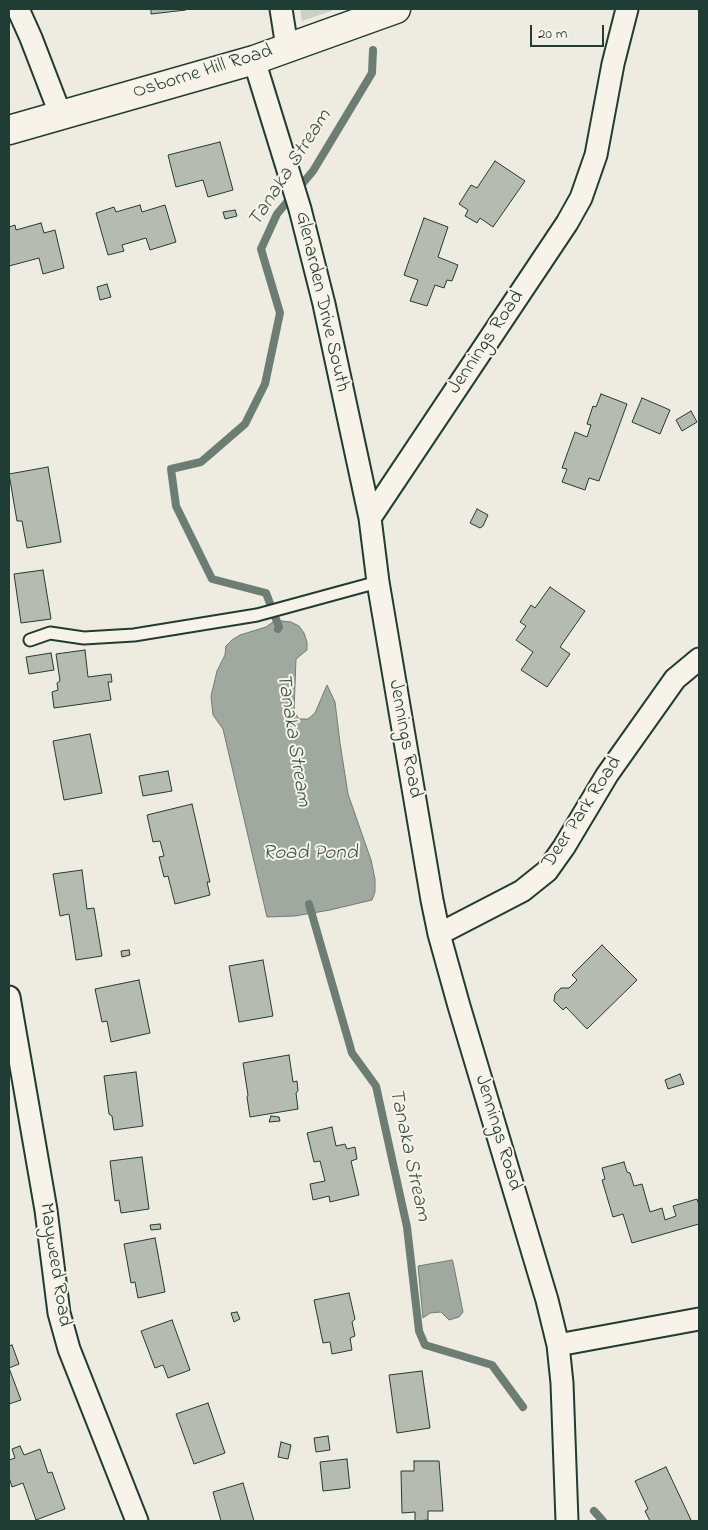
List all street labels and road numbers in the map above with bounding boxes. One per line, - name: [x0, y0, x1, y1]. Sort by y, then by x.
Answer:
- street label: Osborne Hill Road: [130, 40, 276, 106]
- street label: Glenarden Drive South: [289, 209, 353, 395]
- street label: Jennings Road: [444, 287, 530, 399]
- street label: Jennings Road: [382, 678, 426, 800]
- street label: Deer Park Road: [538, 753, 628, 873]
- street label: Jennings Road: [468, 1072, 526, 1194]
- street label: Mayweed Road: [32, 1201, 76, 1329]

